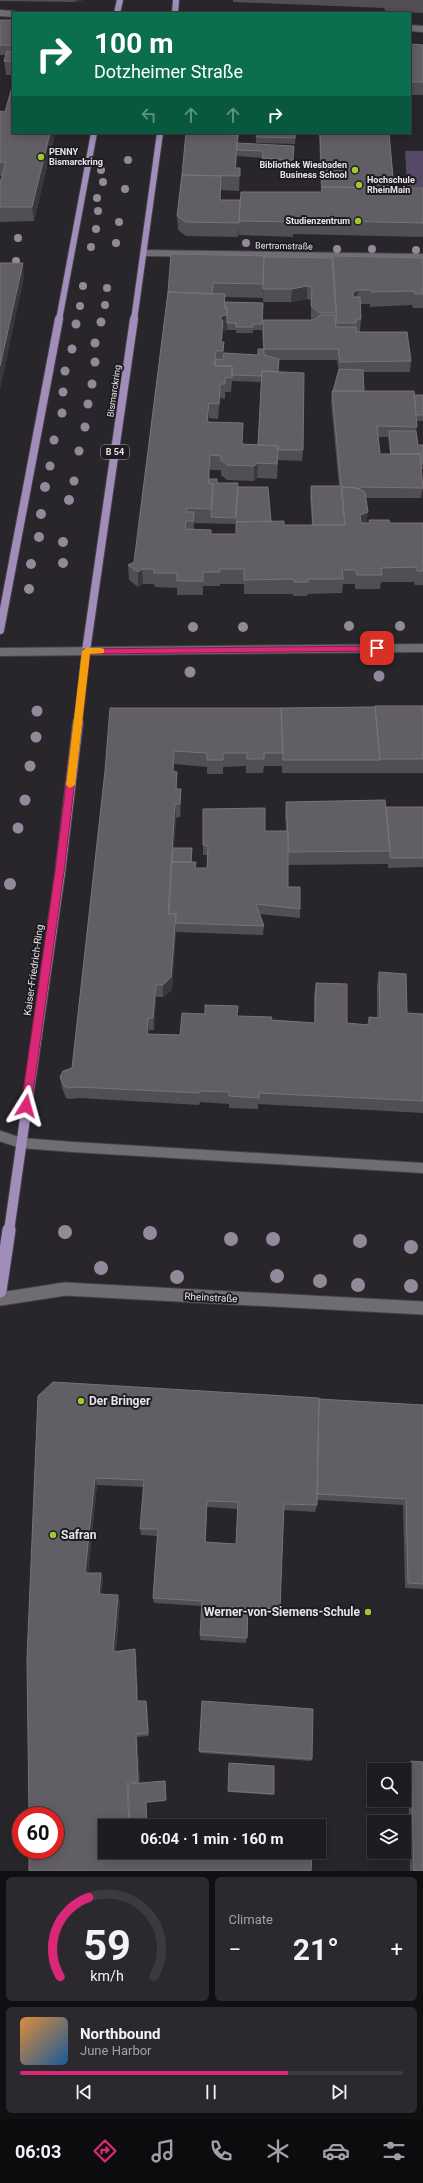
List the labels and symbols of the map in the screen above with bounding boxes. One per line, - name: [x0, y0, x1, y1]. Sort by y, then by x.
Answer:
- place label: PENNY Bismarckring: [49, 147, 103, 167]
- marker: PENNY Bismarckring: [36, 152, 46, 162]
- place label: Bibliothek Wiesbaden Business School: [259, 160, 347, 180]
- marker: Bibliothek Wiesbaden Business School: [350, 165, 360, 175]
- place label: Hochschule RheinMain: [367, 175, 415, 195]
- marker: Hochschule RheinMain: [354, 180, 364, 190]
- place label: Studienzentrum: [285, 216, 350, 226]
- marker: Studienzentrum: [353, 216, 363, 226]
- street label: Bertramstraße: [255, 240, 313, 252]
- street label: Bismarckring: [105, 364, 123, 418]
- road number: B 54: [101, 445, 129, 459]
- pin: [360, 631, 394, 665]
- street label: Kaiser-Friedrich-Ring: [22, 924, 45, 1016]
- position arrow: [5, 1085, 47, 1127]
- street label: Rheinstraße: [184, 1291, 238, 1304]
- place label: Der Bringer: [89, 1394, 151, 1408]
- marker: Der Bringer: [76, 1396, 86, 1406]
- place label: Safran: [61, 1528, 97, 1542]
- marker: Safran: [48, 1530, 58, 1540]
- place label: Werner-von-Siemens-Schule: [204, 1605, 361, 1619]
- marker: Werner-von-Siemens-Schule: [363, 1607, 373, 1617]
- speed limit sign: 60: [12, 1807, 64, 1859]

